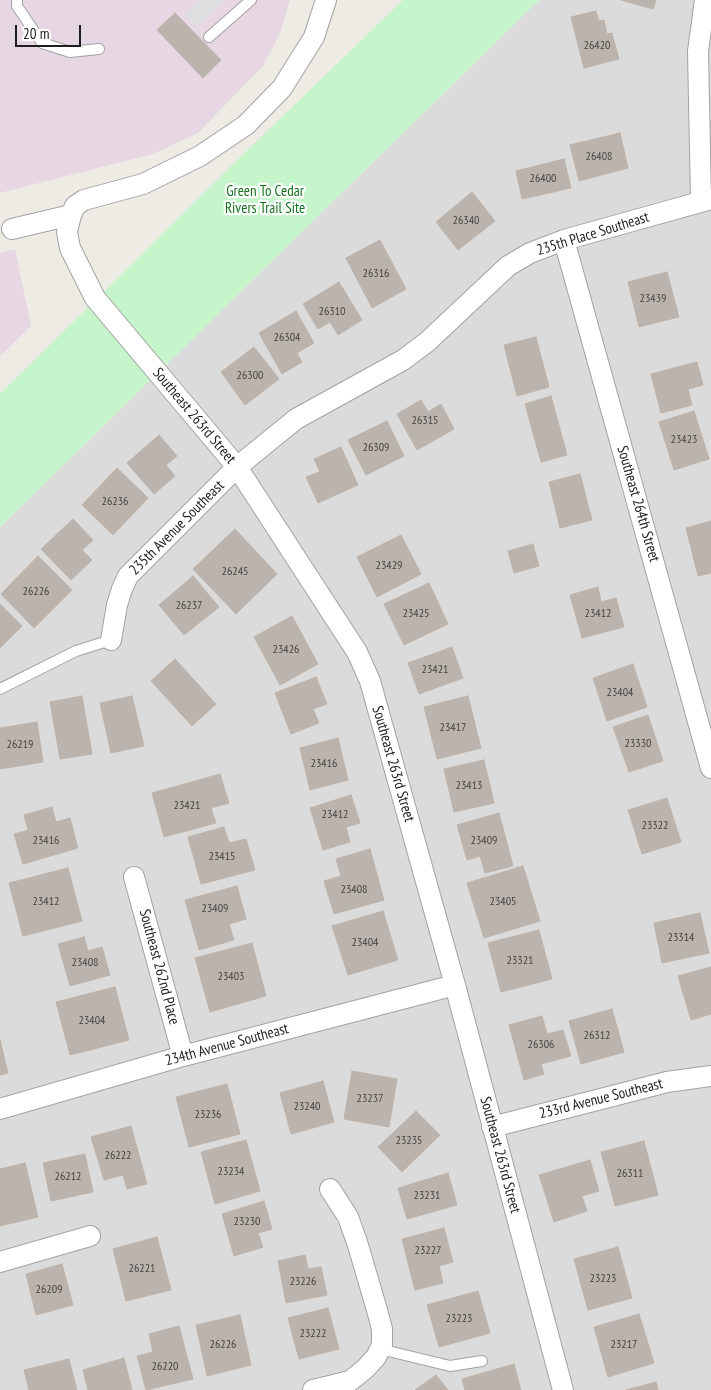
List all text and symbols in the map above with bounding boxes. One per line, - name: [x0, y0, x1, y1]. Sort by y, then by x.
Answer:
- scale bar: [18, 15, 84, 47]
- text: 20 m: [23, 24, 49, 43]
- house number: 26420: [584, 39, 610, 53]
- house number: 26408: [586, 150, 612, 164]
- house number: 26400: [530, 172, 556, 186]
- park label: Green To Cedar Rivers Trail Site: [225, 183, 305, 218]
- street label: 235th Place Southeast: [535, 208, 651, 260]
- house number: 26340: [453, 214, 479, 228]
- house number: 26316: [363, 267, 389, 281]
- house number: 23439: [640, 292, 666, 306]
- house number: 26310: [319, 305, 345, 319]
- house number: 26304: [274, 331, 300, 345]
- street label: Southeast 263rd Street: [149, 364, 239, 468]
- house number: 26300: [237, 369, 263, 383]
- house number: 26315: [412, 414, 438, 428]
- house number: 23423: [671, 433, 697, 447]
- house number: 26309: [363, 441, 389, 455]
- street label: Southeast 264th Street: [613, 444, 663, 564]
- street label: 235th Avenue Southeast: [126, 477, 228, 579]
- house number: 26236: [102, 495, 128, 509]
- house number: 23429: [376, 559, 402, 573]
- house number: 26245: [222, 565, 248, 579]
- house number: 26226: [23, 585, 49, 599]
- house number: 26237: [176, 599, 202, 613]
- house number: 23425: [403, 607, 429, 621]
- house number: 23412: [585, 607, 611, 621]
- house number: 23426: [273, 643, 299, 657]
- house number: 23421: [422, 663, 448, 677]
- house number: 23404: [607, 686, 633, 700]
- street label: Southeast 263rd Street: [368, 704, 418, 824]
- house number: 23417: [440, 721, 466, 735]
- house number: 23330: [625, 737, 651, 751]
- house number: 26219: [7, 738, 33, 752]
- house number: 23416: [311, 757, 337, 771]
- house number: 23413: [456, 779, 482, 793]
- house number: 23421: [174, 799, 200, 813]
- house number: 23412: [322, 808, 348, 822]
- house number: 23322: [642, 819, 668, 833]
- house number: 23416: [33, 834, 59, 848]
- house number: 23409: [471, 834, 497, 848]
- house number: 23415: [209, 850, 235, 864]
- house number: 23408: [341, 883, 367, 897]
- house number: 23412: [33, 895, 59, 909]
- house number: 23405: [490, 895, 516, 909]
- house number: 23409: [202, 902, 228, 916]
- street label: Southeast 262nd Place: [135, 907, 183, 1027]
- house number: 23314: [668, 931, 694, 945]
- house number: 23404: [352, 936, 378, 950]
- house number: 23321: [507, 954, 533, 968]
- house number: 23408: [72, 956, 98, 970]
- house number: 23403: [218, 970, 244, 984]
- house number: 23404: [79, 1014, 105, 1028]
- street label: 234th Avenue Southeast: [163, 1020, 291, 1070]
- house number: 26312: [584, 1029, 610, 1043]
- house number: 26306: [528, 1038, 554, 1052]
- street label: 233rd Avenue Southeast: [537, 1075, 665, 1123]
- house number: 23237: [357, 1092, 383, 1106]
- street label: Southeast 263rd Street: [476, 1095, 524, 1215]
- house number: 23240: [294, 1100, 320, 1114]
- house number: 23236: [195, 1108, 221, 1122]
- house number: 23235: [396, 1134, 422, 1148]
- house number: 26222: [105, 1149, 131, 1163]
- house number: 23234: [218, 1165, 244, 1179]
- house number: 26311: [617, 1167, 643, 1181]
- house number: 26212: [55, 1170, 81, 1184]
- house number: 23231: [414, 1189, 440, 1203]
- house number: 23230: [234, 1215, 260, 1229]
- house number: 23227: [415, 1244, 441, 1258]
- house number: 26221: [129, 1262, 155, 1276]
- house number: 23223: [590, 1272, 616, 1286]
- house number: 23226: [290, 1275, 316, 1289]
- house number: 26209: [36, 1283, 62, 1297]
- house number: 23223: [446, 1312, 472, 1326]
- house number: 23222: [300, 1327, 326, 1341]
- house number: 26226: [210, 1338, 236, 1352]
- house number: 23217: [611, 1338, 637, 1352]
- house number: 26220: [152, 1360, 178, 1374]

